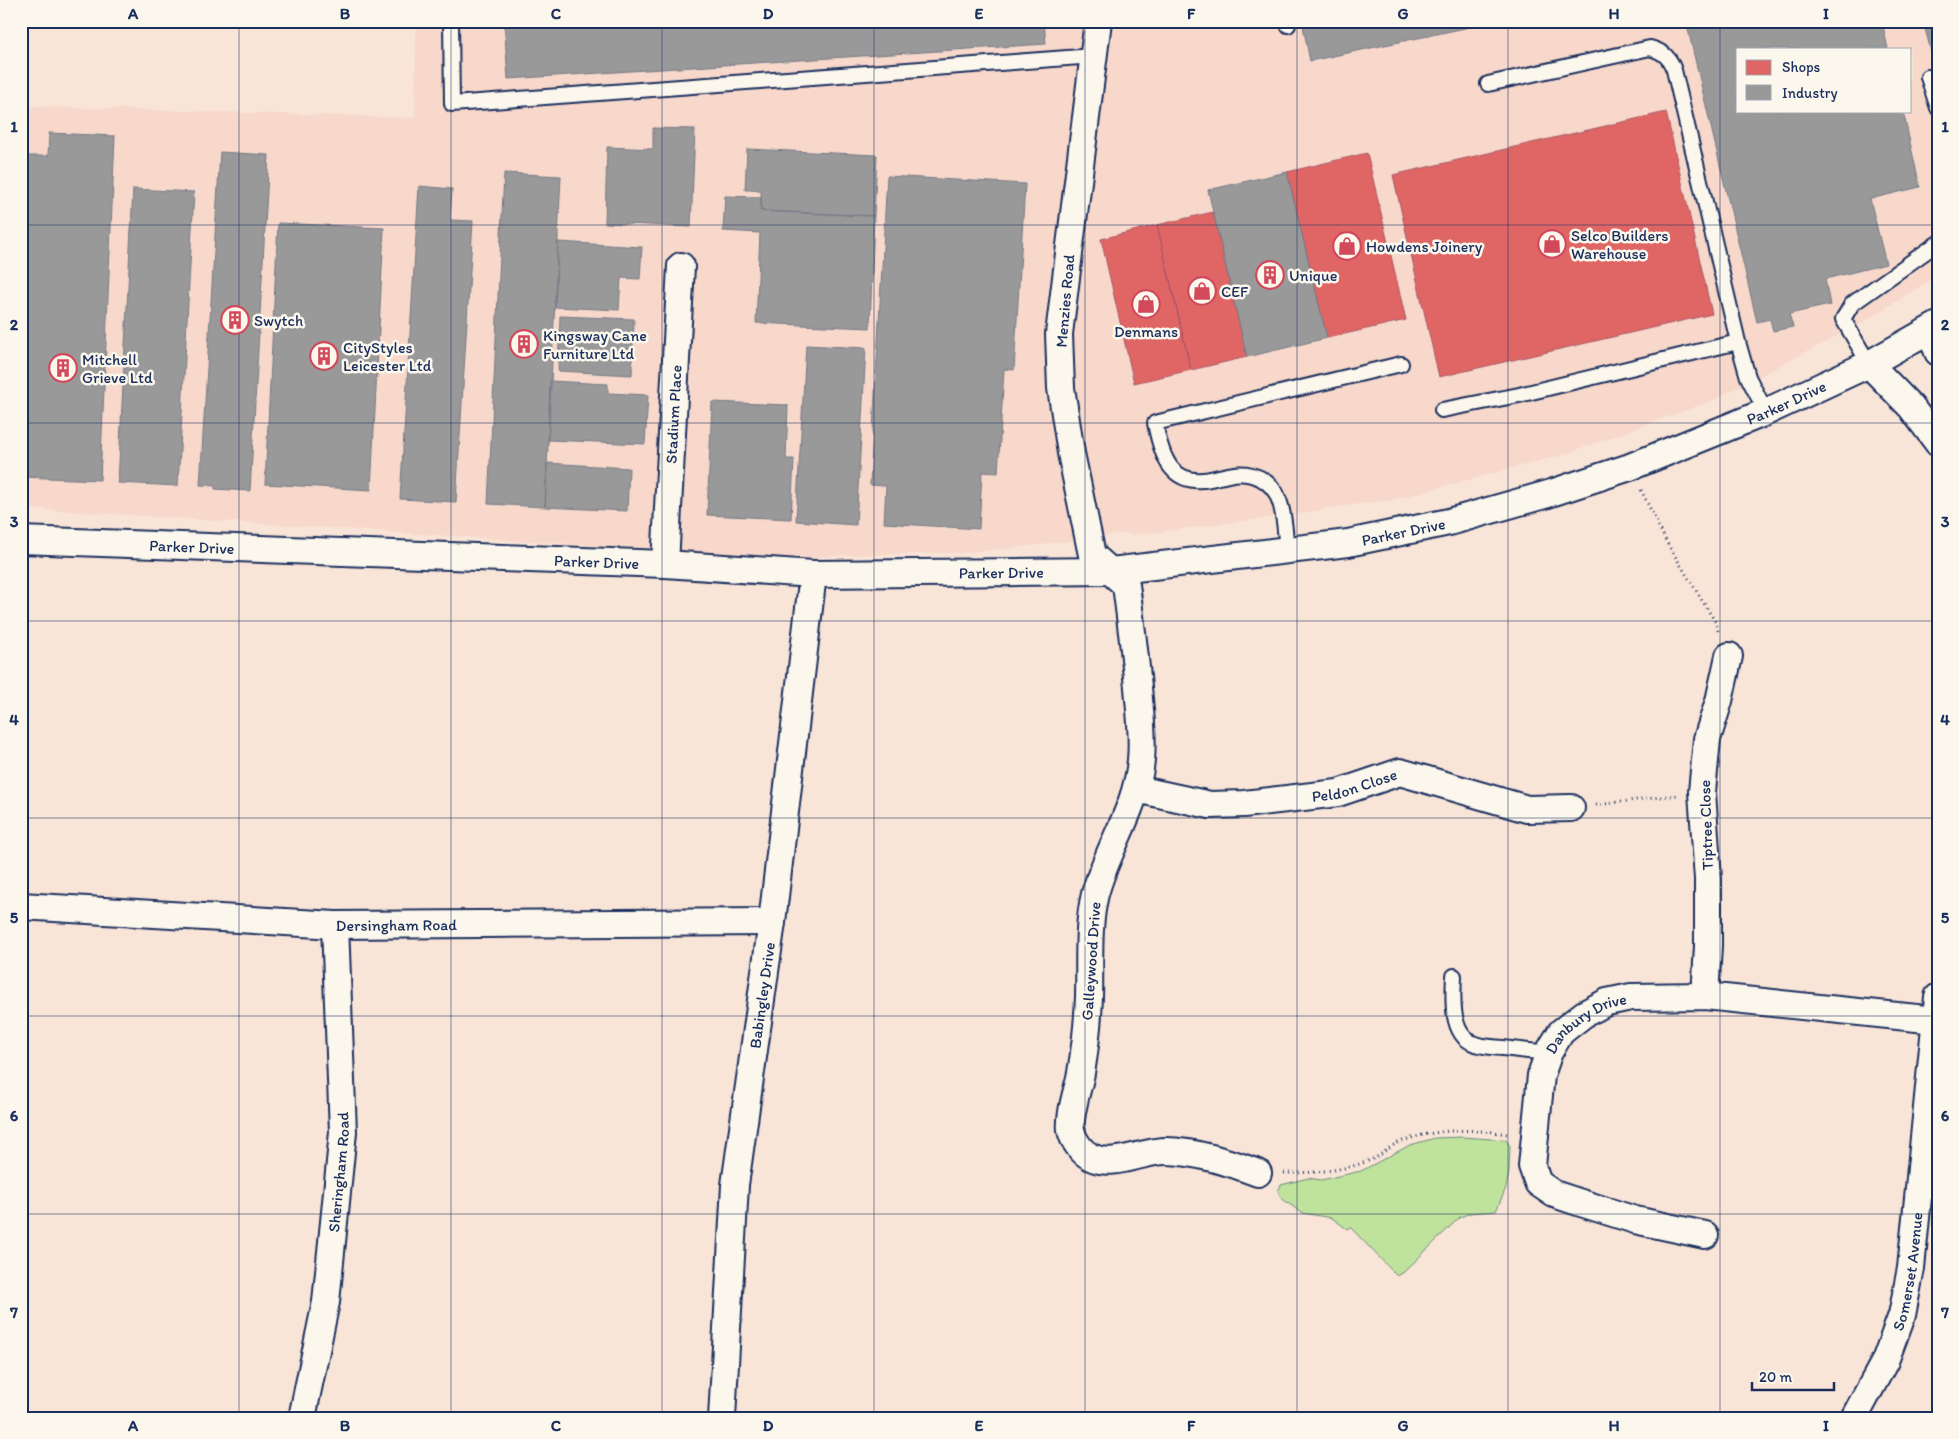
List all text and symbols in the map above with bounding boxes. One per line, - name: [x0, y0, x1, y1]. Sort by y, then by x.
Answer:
- text: A: [127, 4, 139, 23]
- text: B: [340, 4, 351, 23]
- text: C: [551, 4, 562, 23]
- text: D: [763, 4, 774, 23]
- text: E: [975, 4, 984, 23]
- text: F: [1187, 4, 1196, 23]
- text: G: [1397, 4, 1409, 23]
- text: H: [1608, 4, 1620, 23]
- text: I: [1823, 4, 1829, 23]
- legend: [1736, 48, 1912, 112]
- text: Shops: [1782, 58, 1821, 76]
- text: Industry: [1782, 84, 1838, 102]
- text: 1: [10, 117, 18, 136]
- text: 1: [1941, 117, 1949, 136]
- place label: Selco Builders Warehouse: [1571, 226, 1668, 263]
- shop icon: Selco Builders Warehouse: [1537, 229, 1567, 259]
- shop icon: Howdens Joinery: [1332, 231, 1362, 261]
- place label: Howdens Joinery: [1366, 237, 1483, 256]
- street label: Menzies Road: [1051, 253, 1079, 348]
- building icon: Unique: [1255, 260, 1285, 290]
- place label: Unique: [1289, 266, 1338, 285]
- shop icon: CEF: [1187, 276, 1217, 306]
- place label: CEF: [1221, 282, 1249, 301]
- shop icon: Denmans: [1131, 289, 1161, 319]
- building icon: Swytch: [220, 305, 250, 335]
- place label: Swytch: [254, 311, 303, 330]
- text: 2: [10, 315, 19, 334]
- text: 2: [1941, 315, 1950, 334]
- place label: Denmans: [1114, 322, 1178, 341]
- place label: Kingsway Cane Furniture Ltd: [543, 326, 647, 363]
- building icon: Kingsway Cane Furniture Ltd: [509, 329, 539, 359]
- place label: CityStyles Leicester Ltd: [343, 338, 432, 375]
- building icon: CityStyles Leicester Ltd: [309, 341, 339, 371]
- place label: Mitchell Grieve Ltd: [82, 350, 153, 387]
- building icon: Mitchell Grieve Ltd: [48, 353, 78, 383]
- street label: Stadium Place: [661, 364, 685, 464]
- street label: Parker Drive: [1744, 376, 1829, 428]
- text: 3: [10, 512, 19, 531]
- text: 3: [1941, 512, 1950, 531]
- street label: Parker Drive: [1360, 514, 1447, 549]
- street label: Parker Drive: [149, 535, 235, 557]
- street label: Parker Drive: [554, 550, 640, 573]
- street label: Parker Drive: [959, 562, 1044, 582]
- text: 4: [9, 710, 19, 729]
- text: 4: [1940, 710, 1950, 729]
- street label: Peldon Close: [1311, 764, 1399, 805]
- street label: Tiptree Close: [1695, 779, 1717, 871]
- street label: Galleywood Drive: [1077, 901, 1105, 1021]
- text: 5: [10, 908, 19, 927]
- text: 5: [1941, 908, 1950, 927]
- street label: Dersingham Road: [336, 915, 457, 934]
- street label: Babingley Drive: [745, 941, 779, 1050]
- street label: Danbury Drive: [1541, 989, 1628, 1057]
- text: 6: [10, 1106, 19, 1125]
- text: 6: [1941, 1106, 1950, 1125]
- street label: Sheringham Road: [324, 1111, 353, 1233]
- street label: Somerset Avenue: [1888, 1211, 1926, 1333]
- text: 7: [9, 1303, 18, 1322]
- text: 7: [1940, 1303, 1949, 1322]
- scale bar: [1752, 1359, 1834, 1391]
- text: 20 m: [1759, 1368, 1793, 1386]
- text: A: [127, 1416, 139, 1435]
- text: B: [340, 1416, 351, 1435]
- text: C: [551, 1416, 562, 1435]
- text: D: [763, 1416, 774, 1435]
- text: E: [975, 1416, 984, 1435]
- text: F: [1187, 1416, 1196, 1435]
- text: G: [1397, 1416, 1409, 1435]
- text: H: [1608, 1416, 1620, 1435]
- text: I: [1823, 1416, 1829, 1435]

